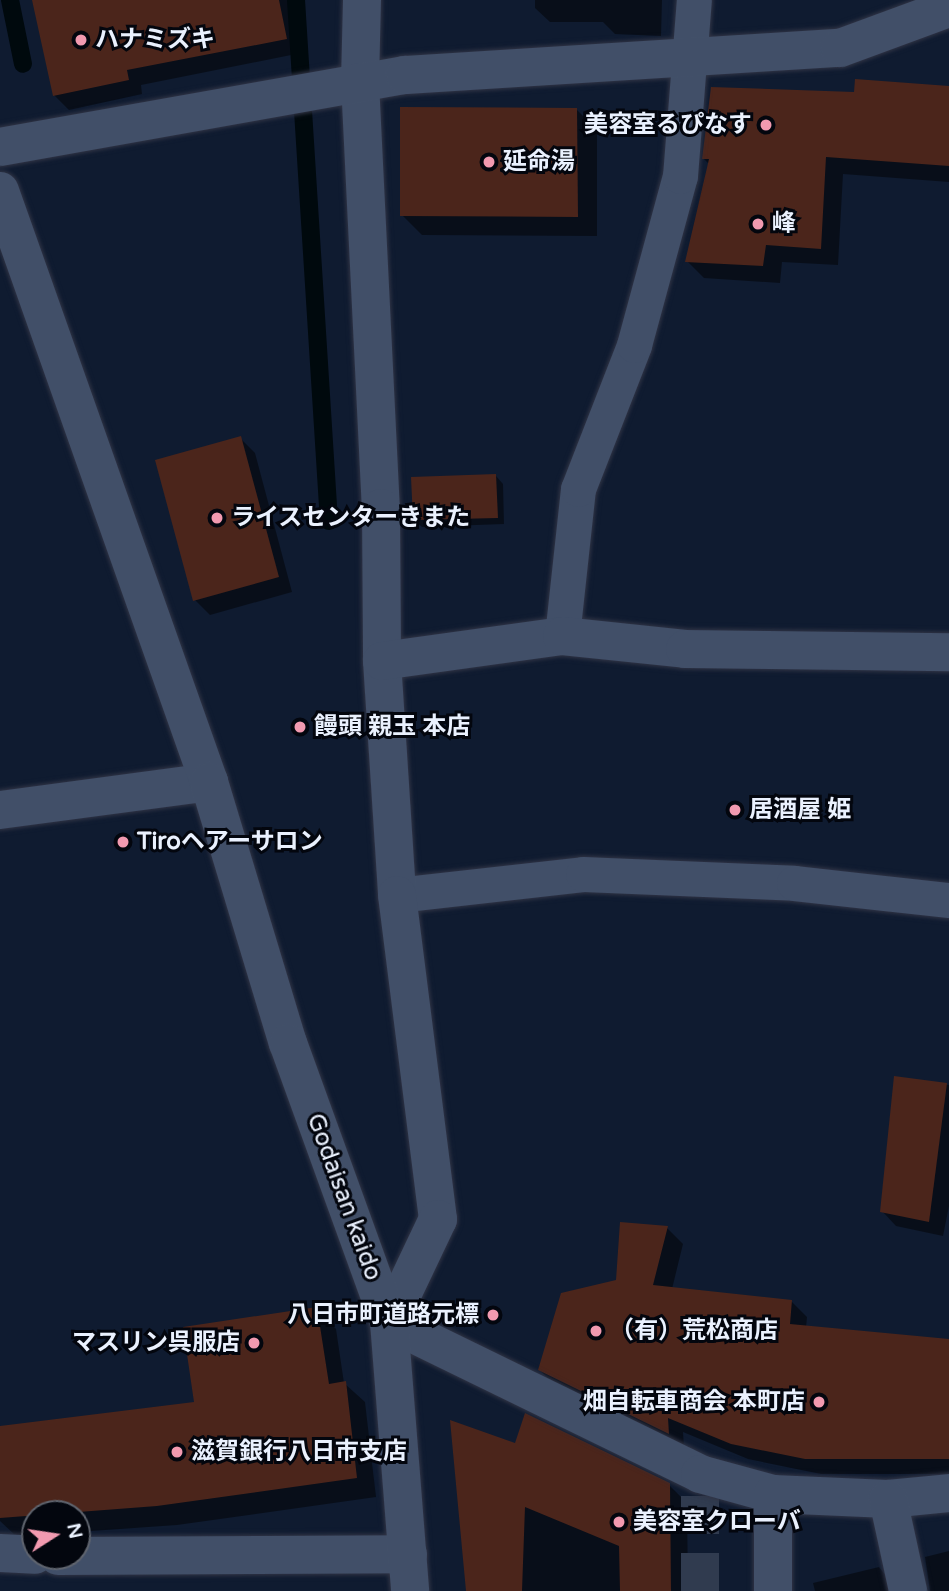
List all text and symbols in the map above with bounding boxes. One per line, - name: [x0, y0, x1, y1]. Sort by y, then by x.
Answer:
- place label: ハナミズキ: [95, 26, 215, 54]
- marker: ハナミズキ: [73, 32, 89, 48]
- place label: 美容室るぴなす: [584, 111, 752, 139]
- marker: 美容室るぴなす: [758, 117, 774, 133]
- place label: 延命湯: [503, 148, 575, 176]
- marker: 延命湯: [481, 154, 497, 170]
- place label: 峰: [772, 210, 796, 238]
- marker: 峰: [750, 216, 766, 232]
- place label: ライスセンターきまた: [231, 504, 471, 532]
- marker: ライスセンターきまた: [209, 510, 225, 526]
- place label: 饅頭 親玉 本店: [314, 713, 470, 741]
- marker: 饅頭 親玉 本店: [292, 719, 308, 735]
- place label: 居酒屋 姫: [749, 796, 851, 824]
- marker: 居酒屋 姫: [727, 802, 743, 818]
- place label: Tiroヘアーサロン: [137, 828, 323, 856]
- marker: Tiroヘアーサロン: [115, 834, 131, 850]
- street label: Godaisan kaido: [300, 1110, 388, 1284]
- place label: 八日市町道路元標: [287, 1301, 479, 1329]
- marker: 八日市町道路元標: [485, 1307, 501, 1323]
- place label: （有）荒松商店: [610, 1317, 778, 1345]
- marker: （有）荒松商店: [588, 1323, 604, 1339]
- place label: マスリン呉服店: [72, 1329, 240, 1357]
- marker: マスリン呉服店: [246, 1335, 262, 1351]
- place label: 畑自転車商会 本町店: [583, 1388, 805, 1416]
- marker: 畑自転車商会 本町店: [811, 1394, 827, 1410]
- place label: 滋賀銀行八日市支店: [191, 1438, 407, 1466]
- marker: 滋賀銀行八日市支店: [169, 1444, 185, 1460]
- north arrow: [21, 1500, 91, 1570]
- place label: 美容室クローバ: [633, 1508, 801, 1536]
- marker: 美容室クローバ: [611, 1514, 627, 1530]
- text: N: [62, 1521, 87, 1541]

